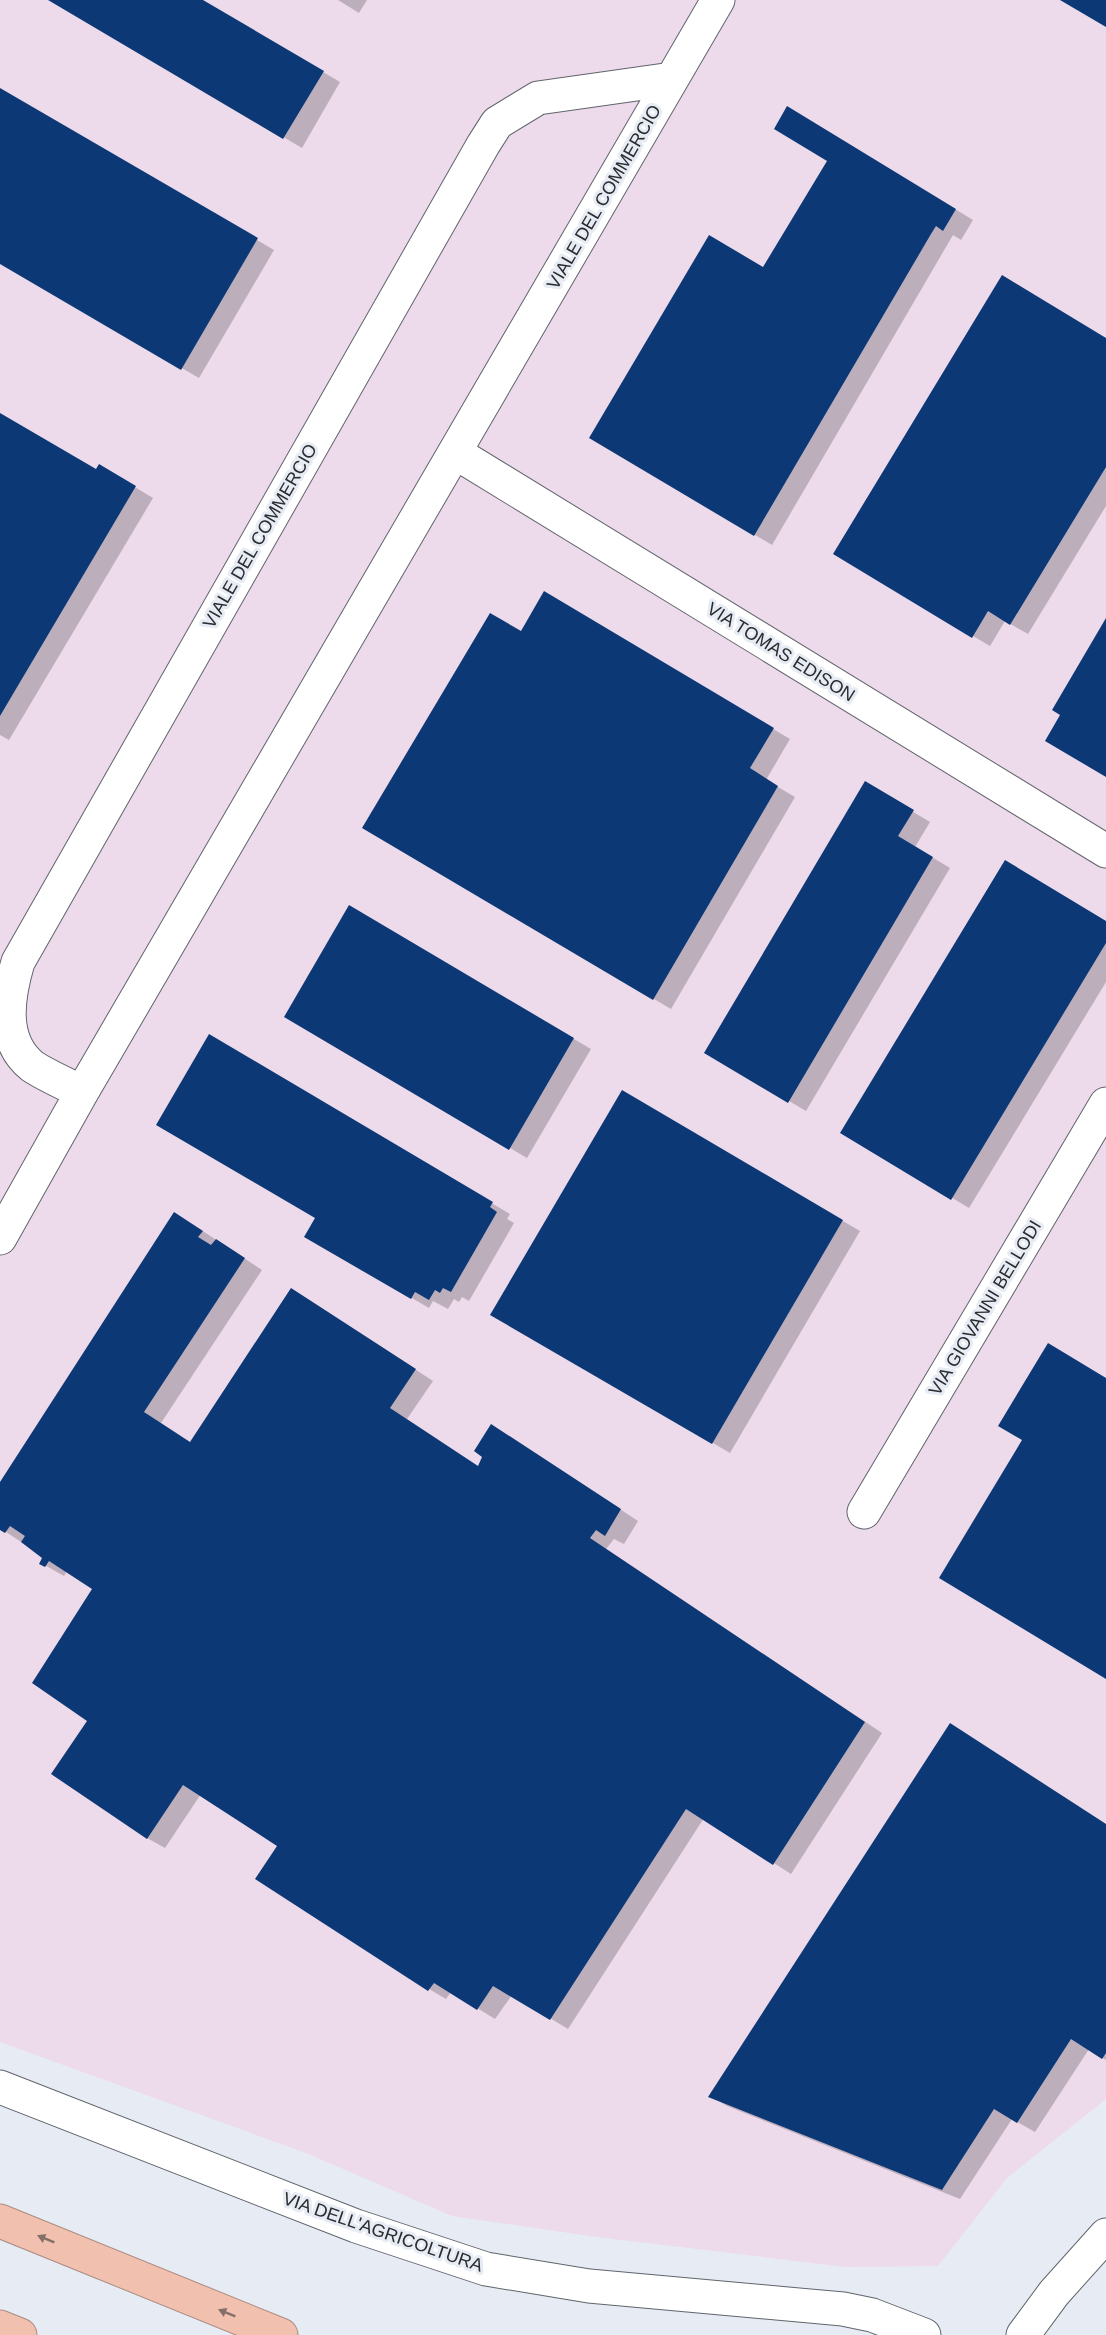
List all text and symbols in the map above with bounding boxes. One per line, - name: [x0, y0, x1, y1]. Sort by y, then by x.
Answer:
- street label: VIALE DEL COMMERCIO: [543, 101, 665, 293]
- street label: VIALE DEL COMMERCIO: [199, 440, 321, 632]
- street label: VIA TOMAS EDISON: [703, 598, 859, 706]
- street label: VIA GIOVANNI BELLODI: [925, 1217, 1045, 1399]
- street label: VIA DELL'AGRICOLTURA: [280, 2188, 486, 2276]
- one-way arrow: [37, 2234, 55, 2244]
- one-way arrow: [218, 2308, 236, 2317]

